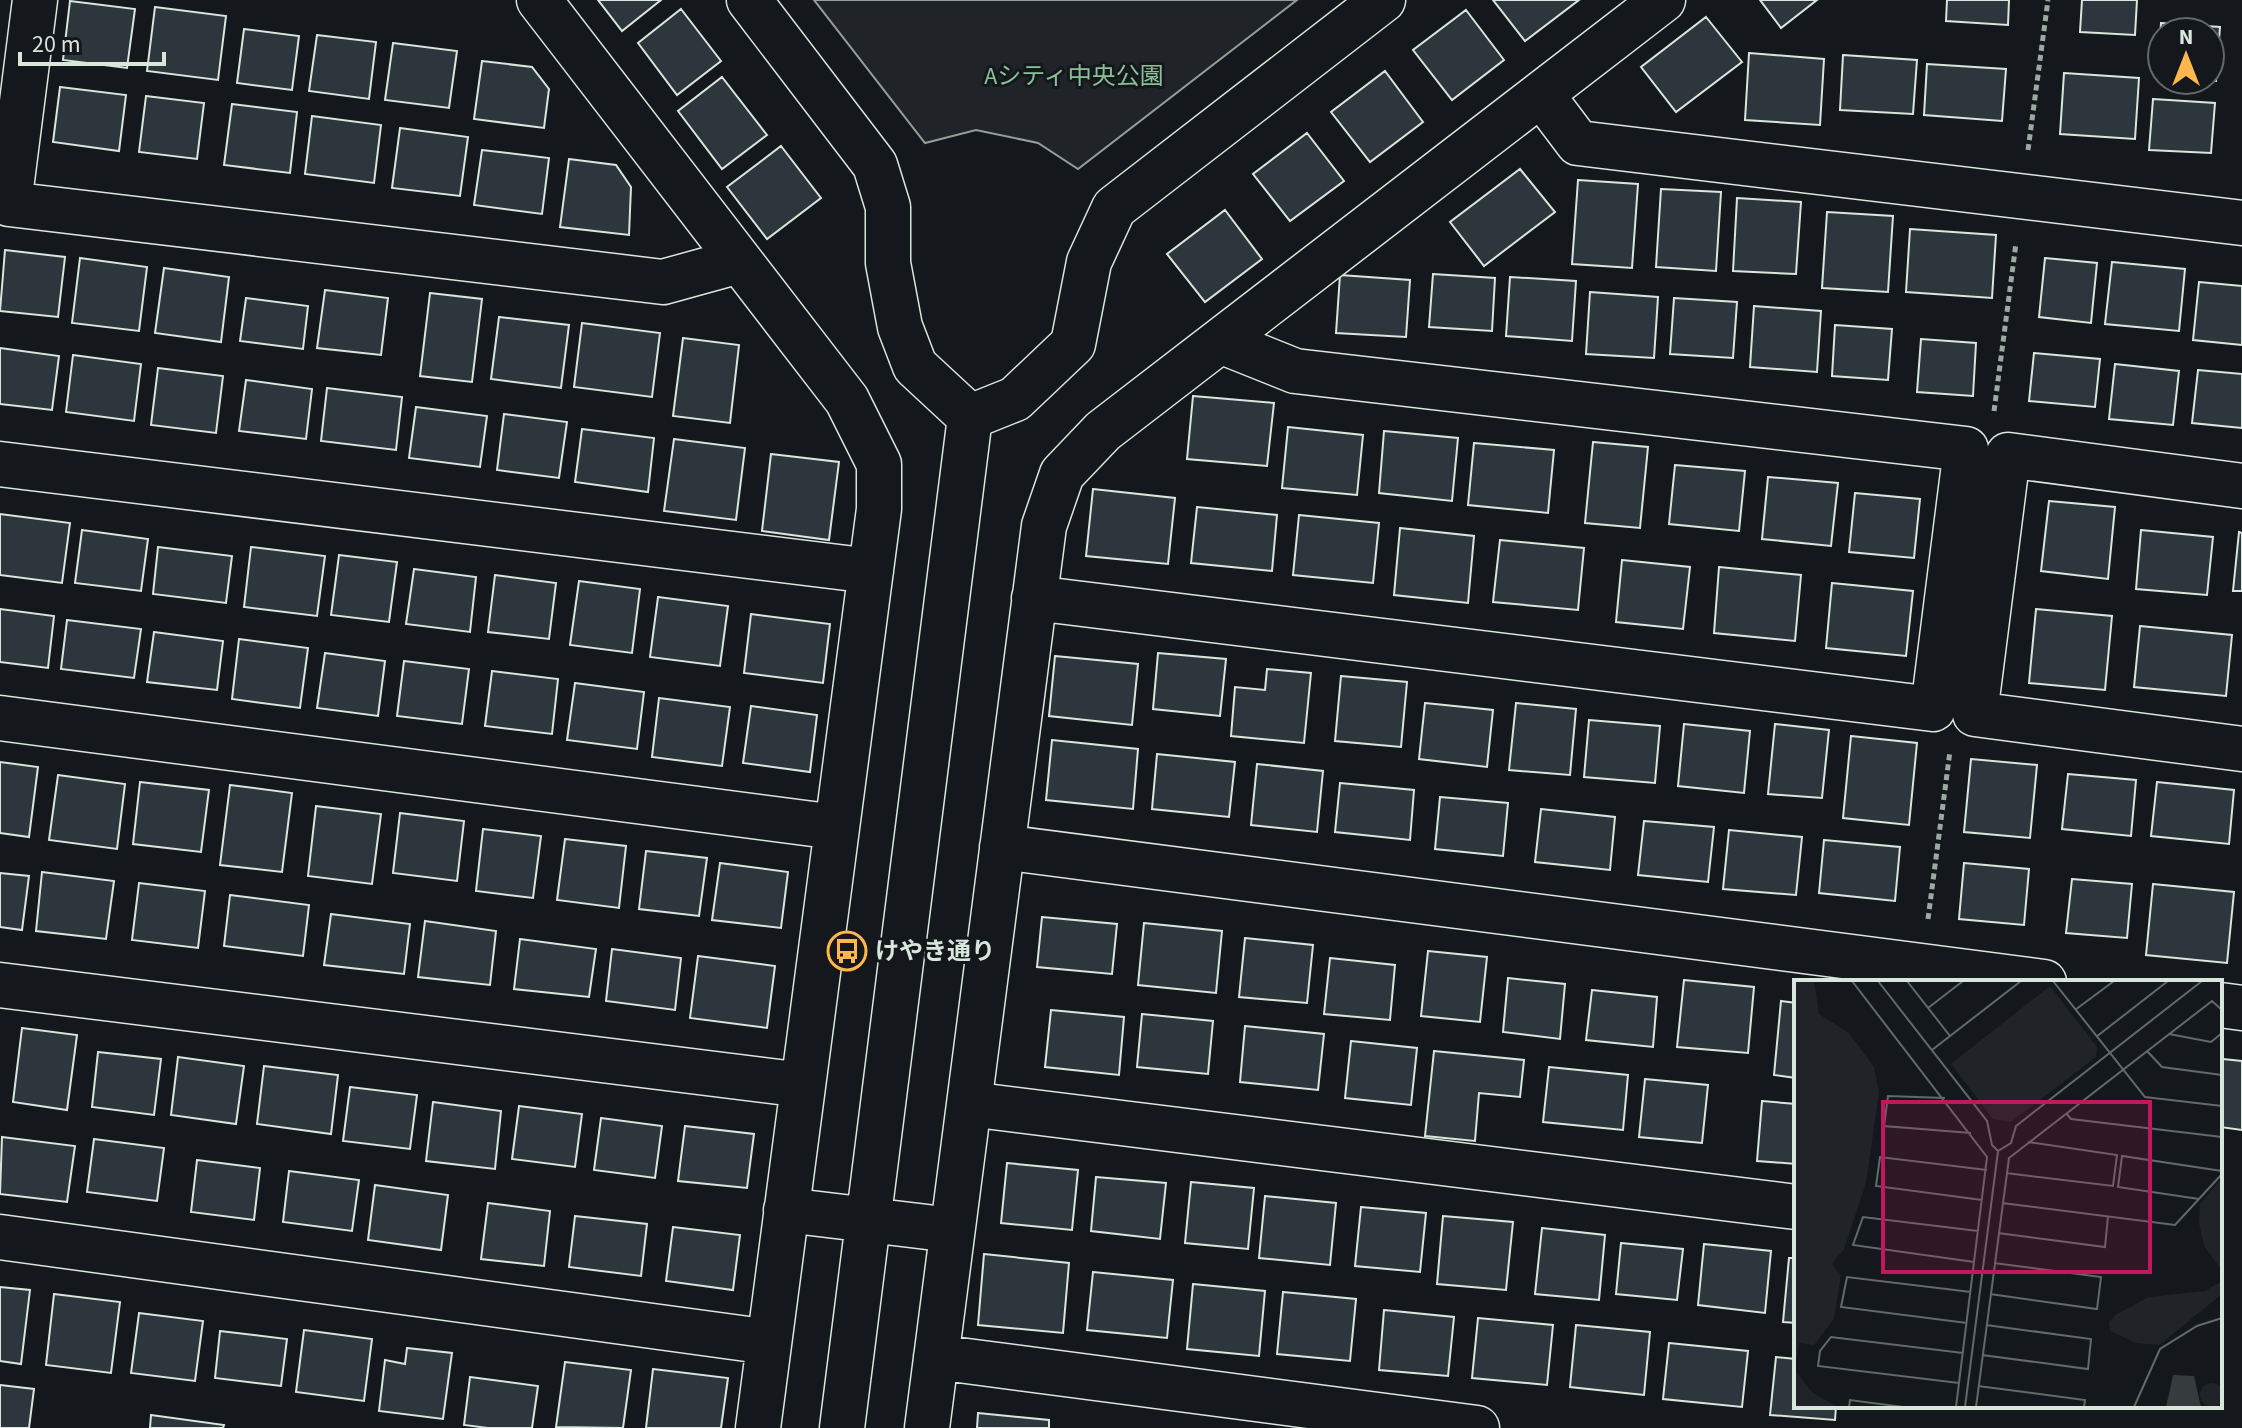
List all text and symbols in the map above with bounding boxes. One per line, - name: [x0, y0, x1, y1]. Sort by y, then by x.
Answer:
- scale bar: [20, 16, 164, 66]
- north arrow: [2146, 16, 2226, 96]
- text: N: [2179, 21, 2193, 53]
- text: 20 m: [32, 27, 81, 62]
- park label: Aシティ中央公園: [984, 59, 1164, 94]
- bus stop icon: けやき通り: [826, 930, 868, 972]
- place label: けやき通り: [875, 934, 995, 969]
- inset map: [1794, 980, 2222, 1408]

